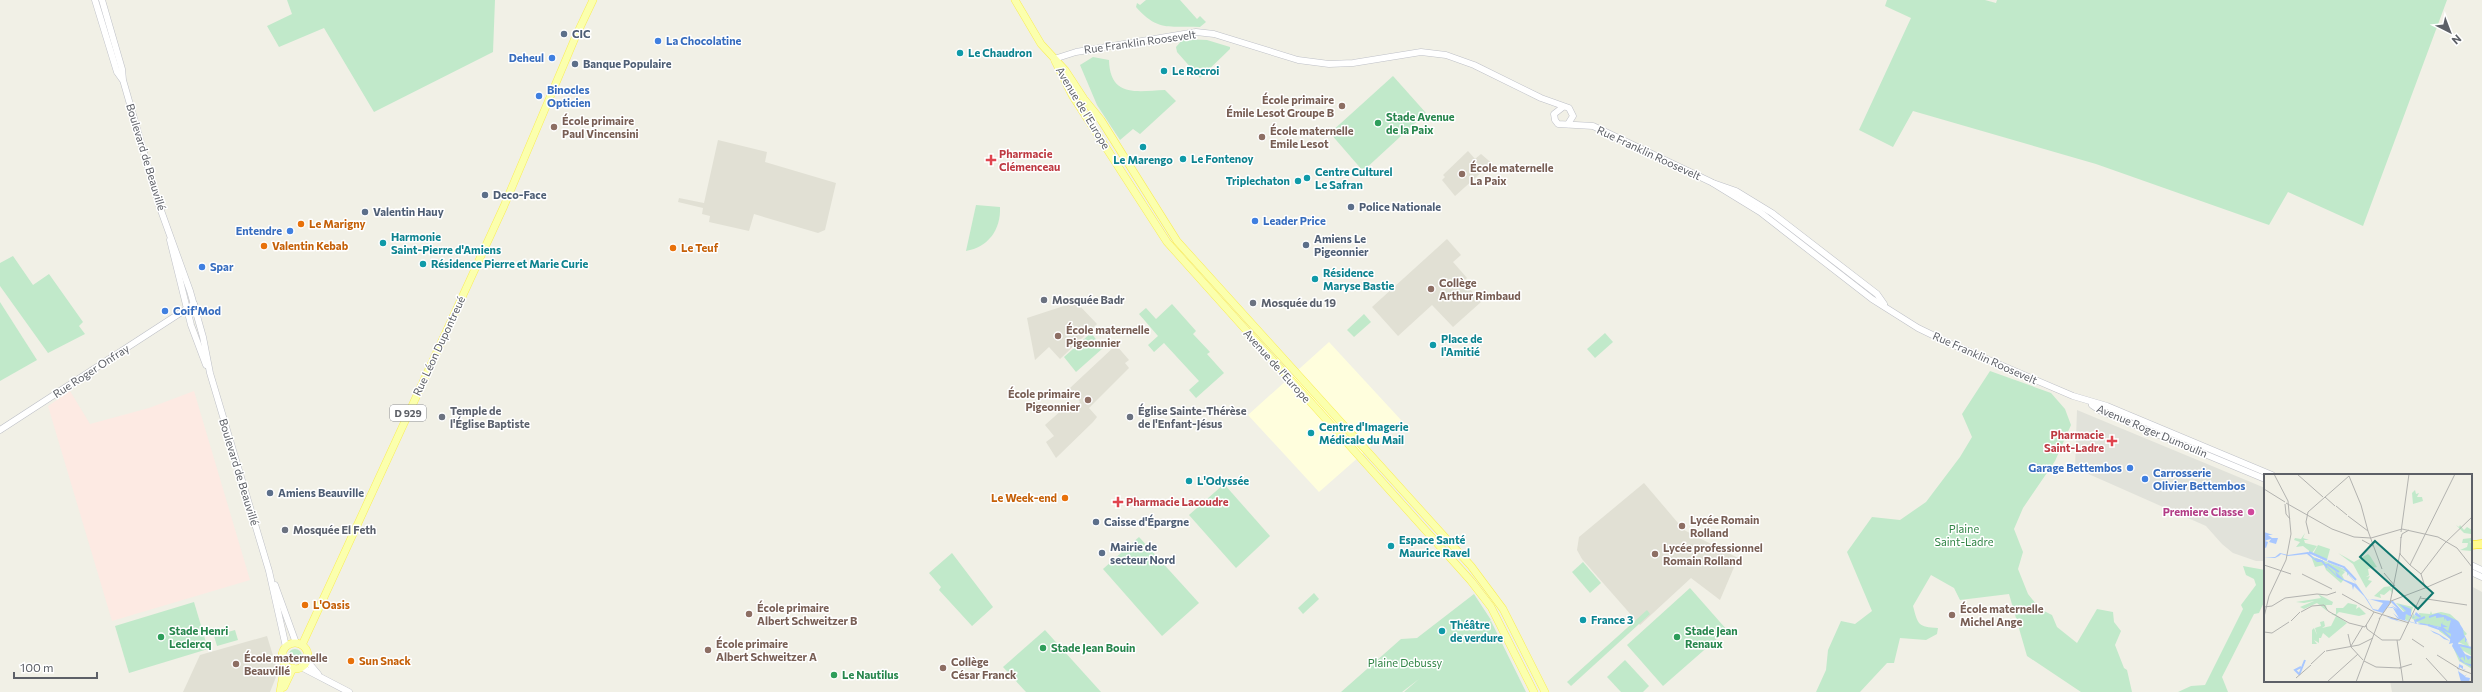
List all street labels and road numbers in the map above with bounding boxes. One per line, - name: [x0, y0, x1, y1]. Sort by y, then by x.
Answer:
- street label: Rue Franklin Roosevelt: [1083, 27, 1197, 56]
- street label: Avenue de l'Europe: [1054, 64, 1113, 151]
- street label: Boulevard de Beauvillé: [124, 102, 169, 212]
- street label: Rue Franklin Roosevelt: [1595, 123, 1704, 183]
- street label: Rue Léon Dupontreué: [410, 294, 467, 398]
- street label: Avenue de l'Europe: [1241, 326, 1314, 405]
- street label: Rue Franklin Roosevelt: [1931, 329, 2040, 387]
- street label: Rue Roger Onfray: [50, 341, 132, 400]
- street label: Avenue Roger Dumoulin: [2095, 401, 2210, 460]
- road number: D 929: [390, 405, 426, 421]
- street label: Boulevard de Beauvillé: [217, 417, 262, 527]

